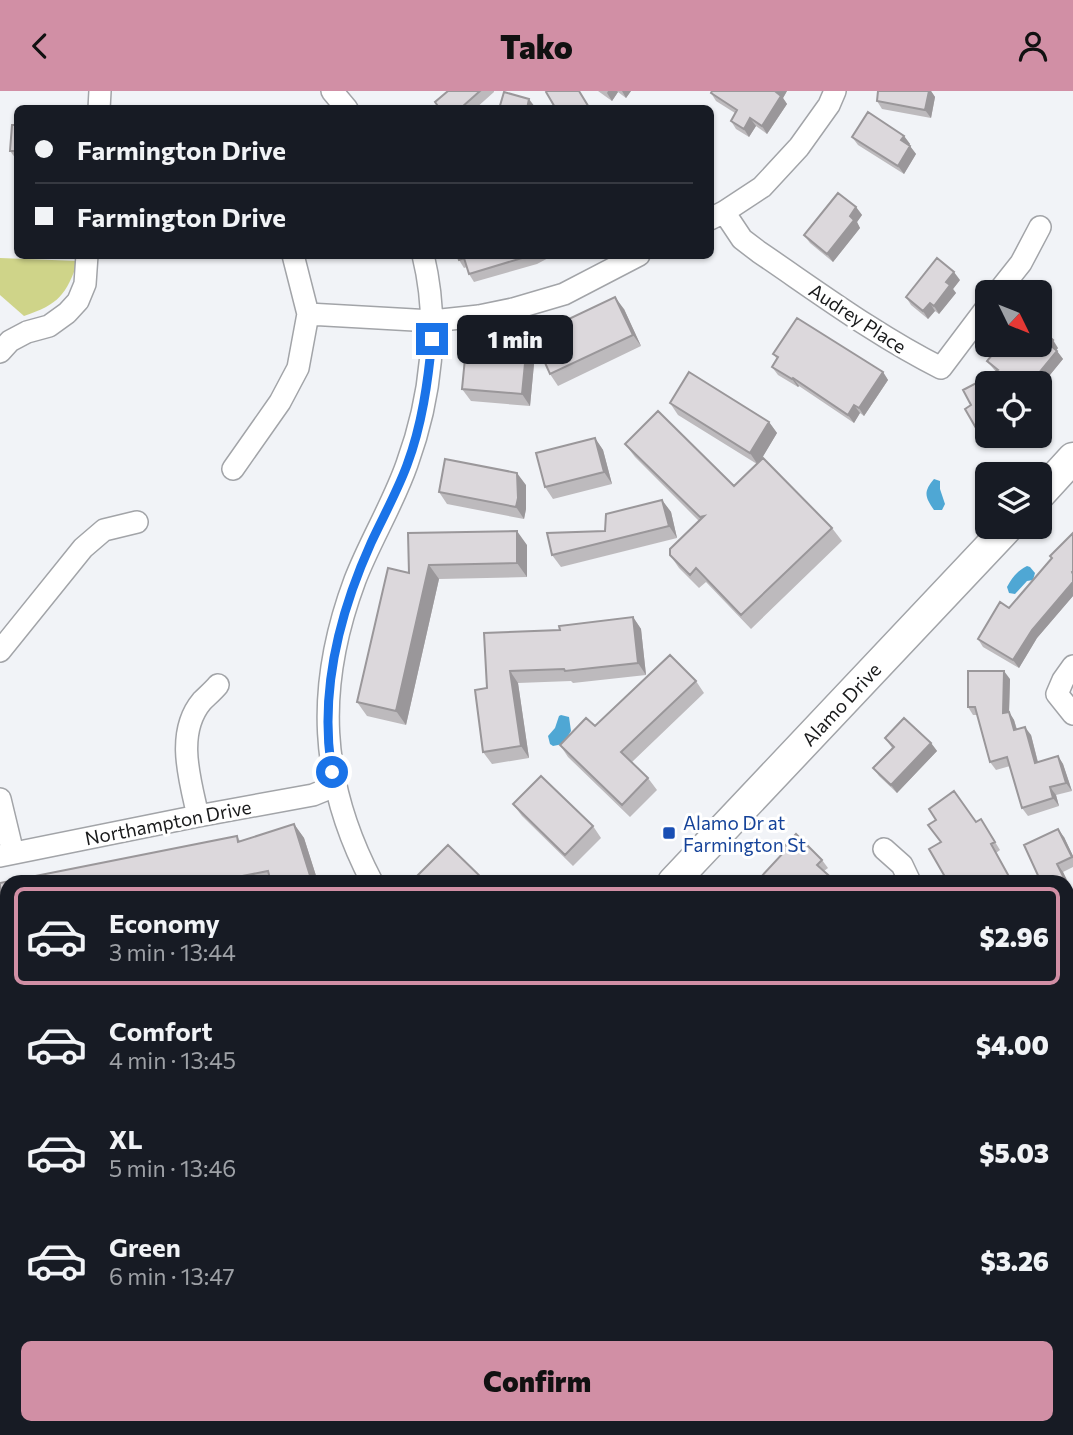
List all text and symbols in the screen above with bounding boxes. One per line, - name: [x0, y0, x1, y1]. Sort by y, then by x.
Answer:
- text: Tako: [500, 26, 573, 66]
- icon: back: [21, 27, 59, 65]
- icon: person: [1014, 27, 1052, 65]
- text: Farmington Drive: [77, 134, 286, 165]
- text: Farmington Drive: [77, 201, 286, 232]
- street label: Audrey Place: [805, 278, 911, 358]
- north arrow: [975, 280, 1052, 357]
- map controls: [975, 280, 1052, 539]
- callout: 1 min: [457, 315, 572, 363]
- route end: [416, 323, 448, 355]
- text: 1 min: [487, 325, 543, 353]
- button: locate: [975, 371, 1052, 448]
- button: layers: [975, 462, 1052, 539]
- street label: Alamo Drive: [797, 658, 885, 750]
- route start: [316, 756, 348, 788]
- street label: Northampton Drive: [83, 795, 253, 849]
- place label: Alamo Dr at Farmington St: [683, 811, 806, 856]
- marker: Alamo Dr at Farmington St: [661, 825, 677, 841]
- icon: car: [25, 905, 88, 968]
- text: Economy: [109, 907, 220, 938]
- text: $2.96: [980, 921, 1049, 952]
- text: 3 min · 13:44: [109, 938, 236, 966]
- icon: car: [25, 1013, 88, 1076]
- text: Comfort: [109, 1015, 212, 1046]
- text: $4.00: [976, 1029, 1049, 1060]
- text: 4 min · 13:45: [109, 1046, 236, 1074]
- icon: car: [25, 1121, 88, 1184]
- text: XL: [109, 1123, 143, 1154]
- text: $5.03: [979, 1137, 1049, 1168]
- text: 5 min · 13:46: [109, 1154, 236, 1182]
- icon: car: [25, 1229, 88, 1292]
- text: Green: [109, 1231, 181, 1262]
- text: $3.26: [981, 1245, 1049, 1276]
- text: 6 min · 13:47: [109, 1262, 235, 1290]
- button: Confirm: [21, 1341, 1053, 1421]

